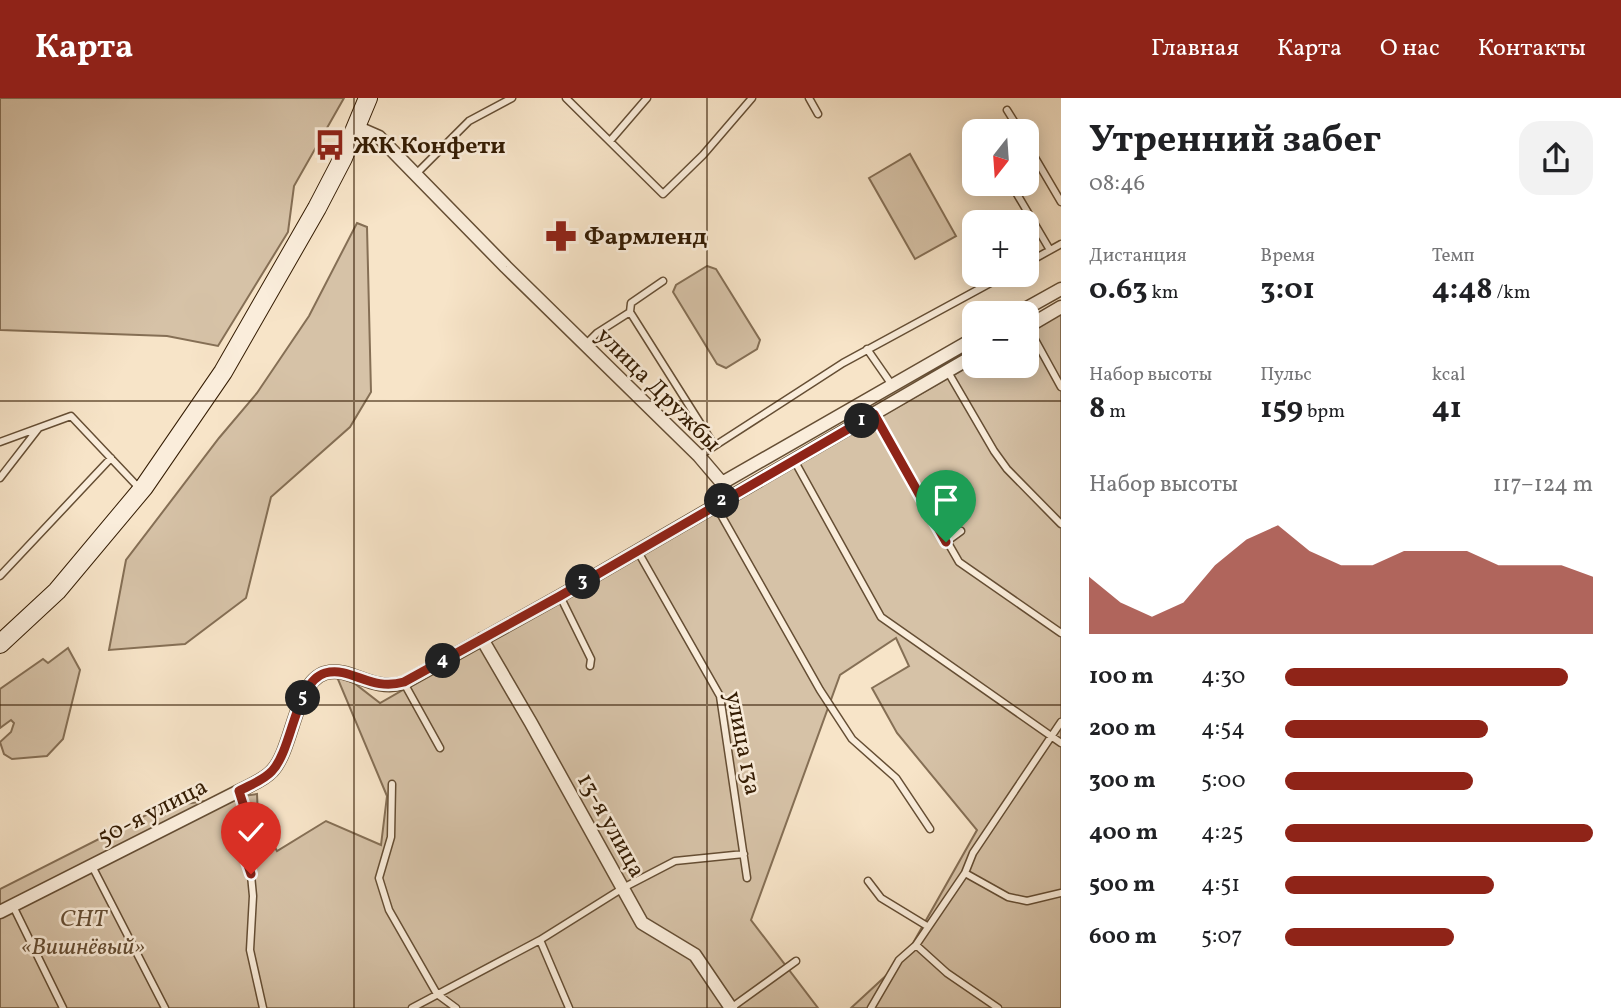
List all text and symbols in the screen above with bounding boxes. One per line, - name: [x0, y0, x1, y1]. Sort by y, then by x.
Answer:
- text: Карта: [35, 26, 133, 72]
- text: Главная: [1151, 32, 1239, 66]
- text: Карта: [1277, 32, 1342, 66]
- text: О нас: [1380, 32, 1440, 66]
- text: Контакты: [1478, 32, 1586, 66]
- text: Утренний забег: [1089, 115, 1381, 168]
- north arrow: [962, 119, 1040, 196]
- map controls: [962, 119, 1039, 378]
- button: share: [1519, 121, 1593, 195]
- bus stop icon: ЖК Конфети: [313, 128, 347, 162]
- place label: ЖК Конфети: [353, 130, 506, 164]
- text: 08:46: [1089, 168, 1145, 200]
- button: +: [962, 210, 1039, 287]
- pharmacy icon: Фармленд: [544, 219, 578, 253]
- place label: Фармленд: [584, 221, 707, 255]
- text: Дистанция: [1089, 243, 1187, 269]
- text: Время: [1260, 243, 1315, 269]
- text: Темп: [1432, 243, 1475, 269]
- text: 0.63: [1089, 269, 1148, 311]
- text: 3:01: [1260, 269, 1315, 311]
- text: 4:48: [1432, 269, 1493, 311]
- text: km: [1148, 280, 1179, 306]
- text: /km: [1493, 280, 1531, 306]
- button: −: [962, 301, 1039, 378]
- street label: улица Дружбы: [587, 320, 728, 461]
- text: Набор высоты: [1089, 362, 1212, 388]
- text: Пульс: [1260, 362, 1312, 388]
- text: kcal: [1432, 362, 1465, 388]
- text: 8: [1089, 388, 1105, 430]
- text: 159: [1260, 388, 1303, 430]
- text: 41: [1432, 388, 1462, 430]
- text: m: [1105, 399, 1126, 425]
- text: bpm: [1303, 399, 1345, 425]
- pin: 1: [844, 404, 880, 438]
- text: 1: [858, 407, 865, 433]
- text: Набор высоты: [1089, 469, 1238, 501]
- text: 117–124 m: [1493, 469, 1593, 501]
- pin: [916, 470, 976, 542]
- icon: arrive: [927, 481, 965, 519]
- pin: 2: [704, 484, 740, 518]
- text: 2: [717, 487, 726, 513]
- pin: 3: [566, 564, 600, 600]
- text: 3: [578, 568, 587, 594]
- pin: 4: [426, 644, 460, 678]
- text: 4: [437, 647, 448, 673]
- text: 100 m: [1089, 661, 1154, 693]
- text: 4:30: [1201, 661, 1245, 693]
- pin: 5: [286, 680, 320, 716]
- text: 5: [298, 684, 307, 710]
- street label: улица 13а: [715, 689, 769, 798]
- text: 200 m: [1089, 713, 1156, 745]
- text: 4:54: [1201, 713, 1245, 745]
- text: 300 m: [1089, 765, 1156, 797]
- text: 5:00: [1201, 765, 1246, 797]
- street label: 13-я улица: [567, 767, 653, 885]
- street label: 50-я улица: [92, 770, 214, 855]
- pin: [221, 802, 281, 874]
- icon: check: [232, 813, 270, 851]
- text: 400 m: [1089, 817, 1158, 849]
- text: 4:25: [1201, 817, 1244, 849]
- text: 500 m: [1089, 869, 1155, 901]
- text: 4:51: [1201, 869, 1240, 901]
- park label: СНТ «Вишнёвый»: [21, 903, 145, 965]
- text: 600 m: [1089, 921, 1157, 953]
- text: 5:07: [1201, 921, 1242, 953]

